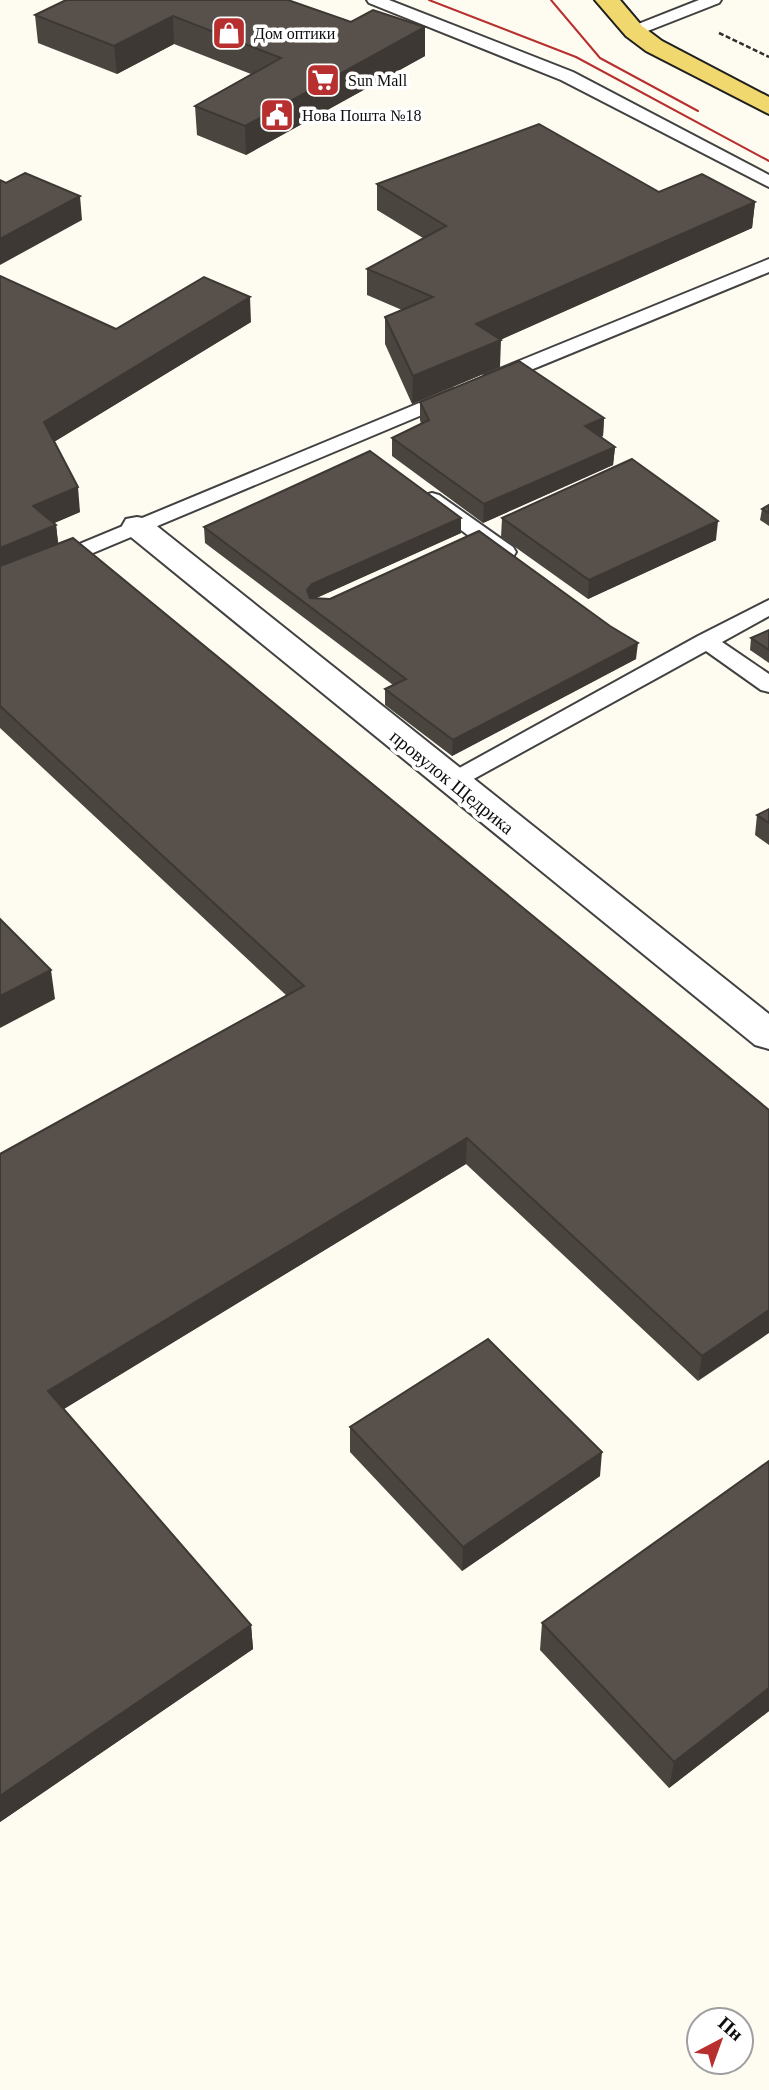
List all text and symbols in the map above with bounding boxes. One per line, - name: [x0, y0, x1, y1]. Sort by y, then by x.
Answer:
- shop icon: Дом оптики: [210, 14, 248, 52]
- place label: Дом оптики: [254, 25, 336, 43]
- supermarket icon: Sun Mall: [304, 61, 342, 99]
- place label: Sun Mall: [348, 72, 408, 89]
- public building icon: Нова Пошта №18: [258, 96, 296, 134]
- place label: Нова Пошта №18: [302, 107, 421, 124]
- street label: провулок Щедрика: [386, 726, 519, 839]
- north arrow: [685, 2006, 755, 2076]
- text: Пн: [714, 2012, 747, 2045]

